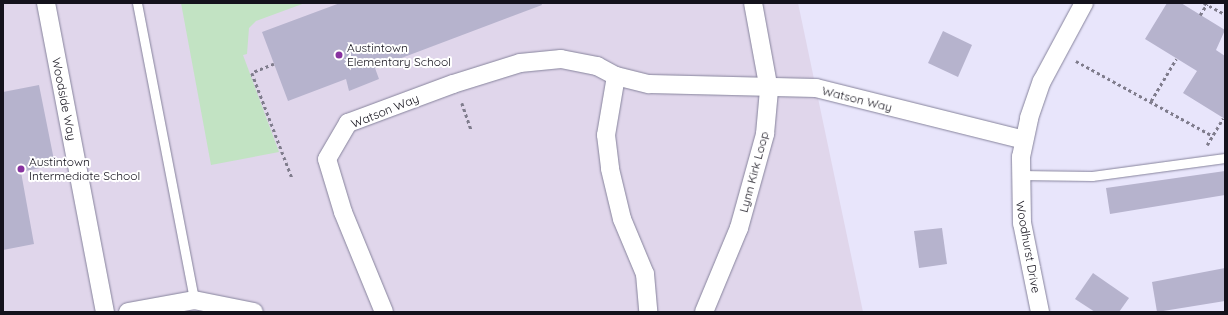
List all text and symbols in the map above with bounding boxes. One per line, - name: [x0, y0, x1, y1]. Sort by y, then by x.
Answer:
- place label: Austintown Elementary School: [347, 41, 451, 69]
- marker: Austintown Elementary School: [334, 50, 344, 60]
- street label: Woodside Way: [49, 56, 79, 142]
- street label: Watson Way: [820, 83, 894, 115]
- street label: Watson Way: [349, 91, 421, 131]
- street label: Lynn Kirk Loop: [736, 130, 772, 214]
- place label: Austintown Intermediate School: [29, 155, 140, 183]
- marker: Austintown Intermediate School: [16, 164, 26, 174]
- street label: Woodhurst Drive: [1013, 200, 1043, 294]

